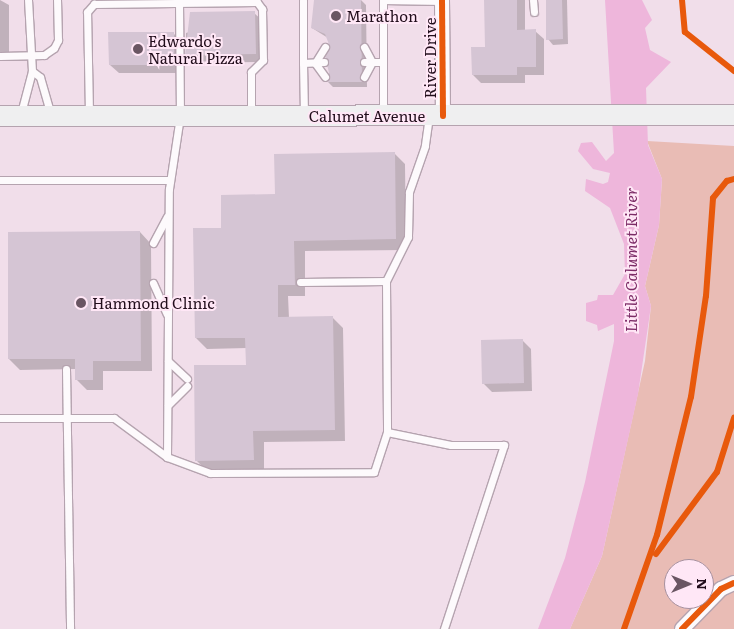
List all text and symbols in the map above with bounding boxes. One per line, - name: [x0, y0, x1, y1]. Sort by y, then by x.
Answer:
- place label: Marathon: [346, 7, 418, 25]
- marker: Marathon: [330, 10, 342, 22]
- street label: River Drive: [421, 17, 439, 99]
- place label: Edwardo's Natural Pizza: [148, 31, 243, 66]
- marker: Edwardo's Natural Pizza: [132, 43, 144, 55]
- street label: Calumet Avenue: [309, 107, 425, 125]
- water label: Little Calumet River: [620, 188, 640, 332]
- place label: Hammond Clinic: [92, 294, 215, 312]
- marker: Hammond Clinic: [74, 296, 88, 310]
- north arrow: [664, 559, 714, 609]
- text: N: [693, 578, 713, 590]

